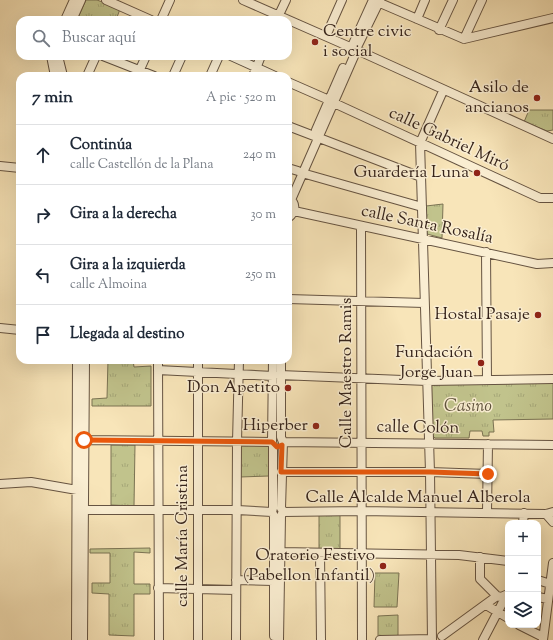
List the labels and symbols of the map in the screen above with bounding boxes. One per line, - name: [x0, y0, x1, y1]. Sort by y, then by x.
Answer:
- place label: Centre civic i social: [323, 20, 412, 64]
- marker: Centre civic i social: [310, 37, 320, 47]
- place label: Asilo de ancianos: [465, 76, 529, 120]
- marker: Asilo de ancianos: [532, 93, 542, 103]
- street label: calle Gabriel Miró: [385, 102, 513, 178]
- place label: Guardería Luna: [353, 161, 469, 185]
- marker: Guardería Luna: [472, 168, 482, 178]
- street label: calle Santa Rosalía: [359, 199, 495, 251]
- street label: Calle Maestro Ramis: [335, 297, 359, 448]
- place label: Hostal Pasaje: [434, 303, 530, 327]
- marker: Hostal Pasaje: [533, 310, 543, 320]
- place label: Fundación Jorge Juan: [395, 341, 473, 385]
- marker: Fundación Jorge Juan: [476, 358, 486, 368]
- place label: Don Apetito: [187, 376, 280, 400]
- marker: Don Apetito: [283, 383, 293, 393]
- park label: Casino: [444, 395, 492, 419]
- place label: Hiperber: [243, 414, 309, 438]
- street label: calle Colón: [376, 415, 460, 441]
- marker: Hiperber: [311, 421, 321, 431]
- route start: [75, 431, 93, 449]
- street label: calle María Cristina: [171, 465, 195, 607]
- route end: [479, 465, 497, 483]
- street label: Calle Alcalde Manuel Alberola: [306, 486, 531, 510]
- place label: Oratorio Festivo (Pabellon Infantil): [243, 544, 375, 588]
- marker: Oratorio Festivo (Pabellon Infantil): [378, 561, 388, 571]

